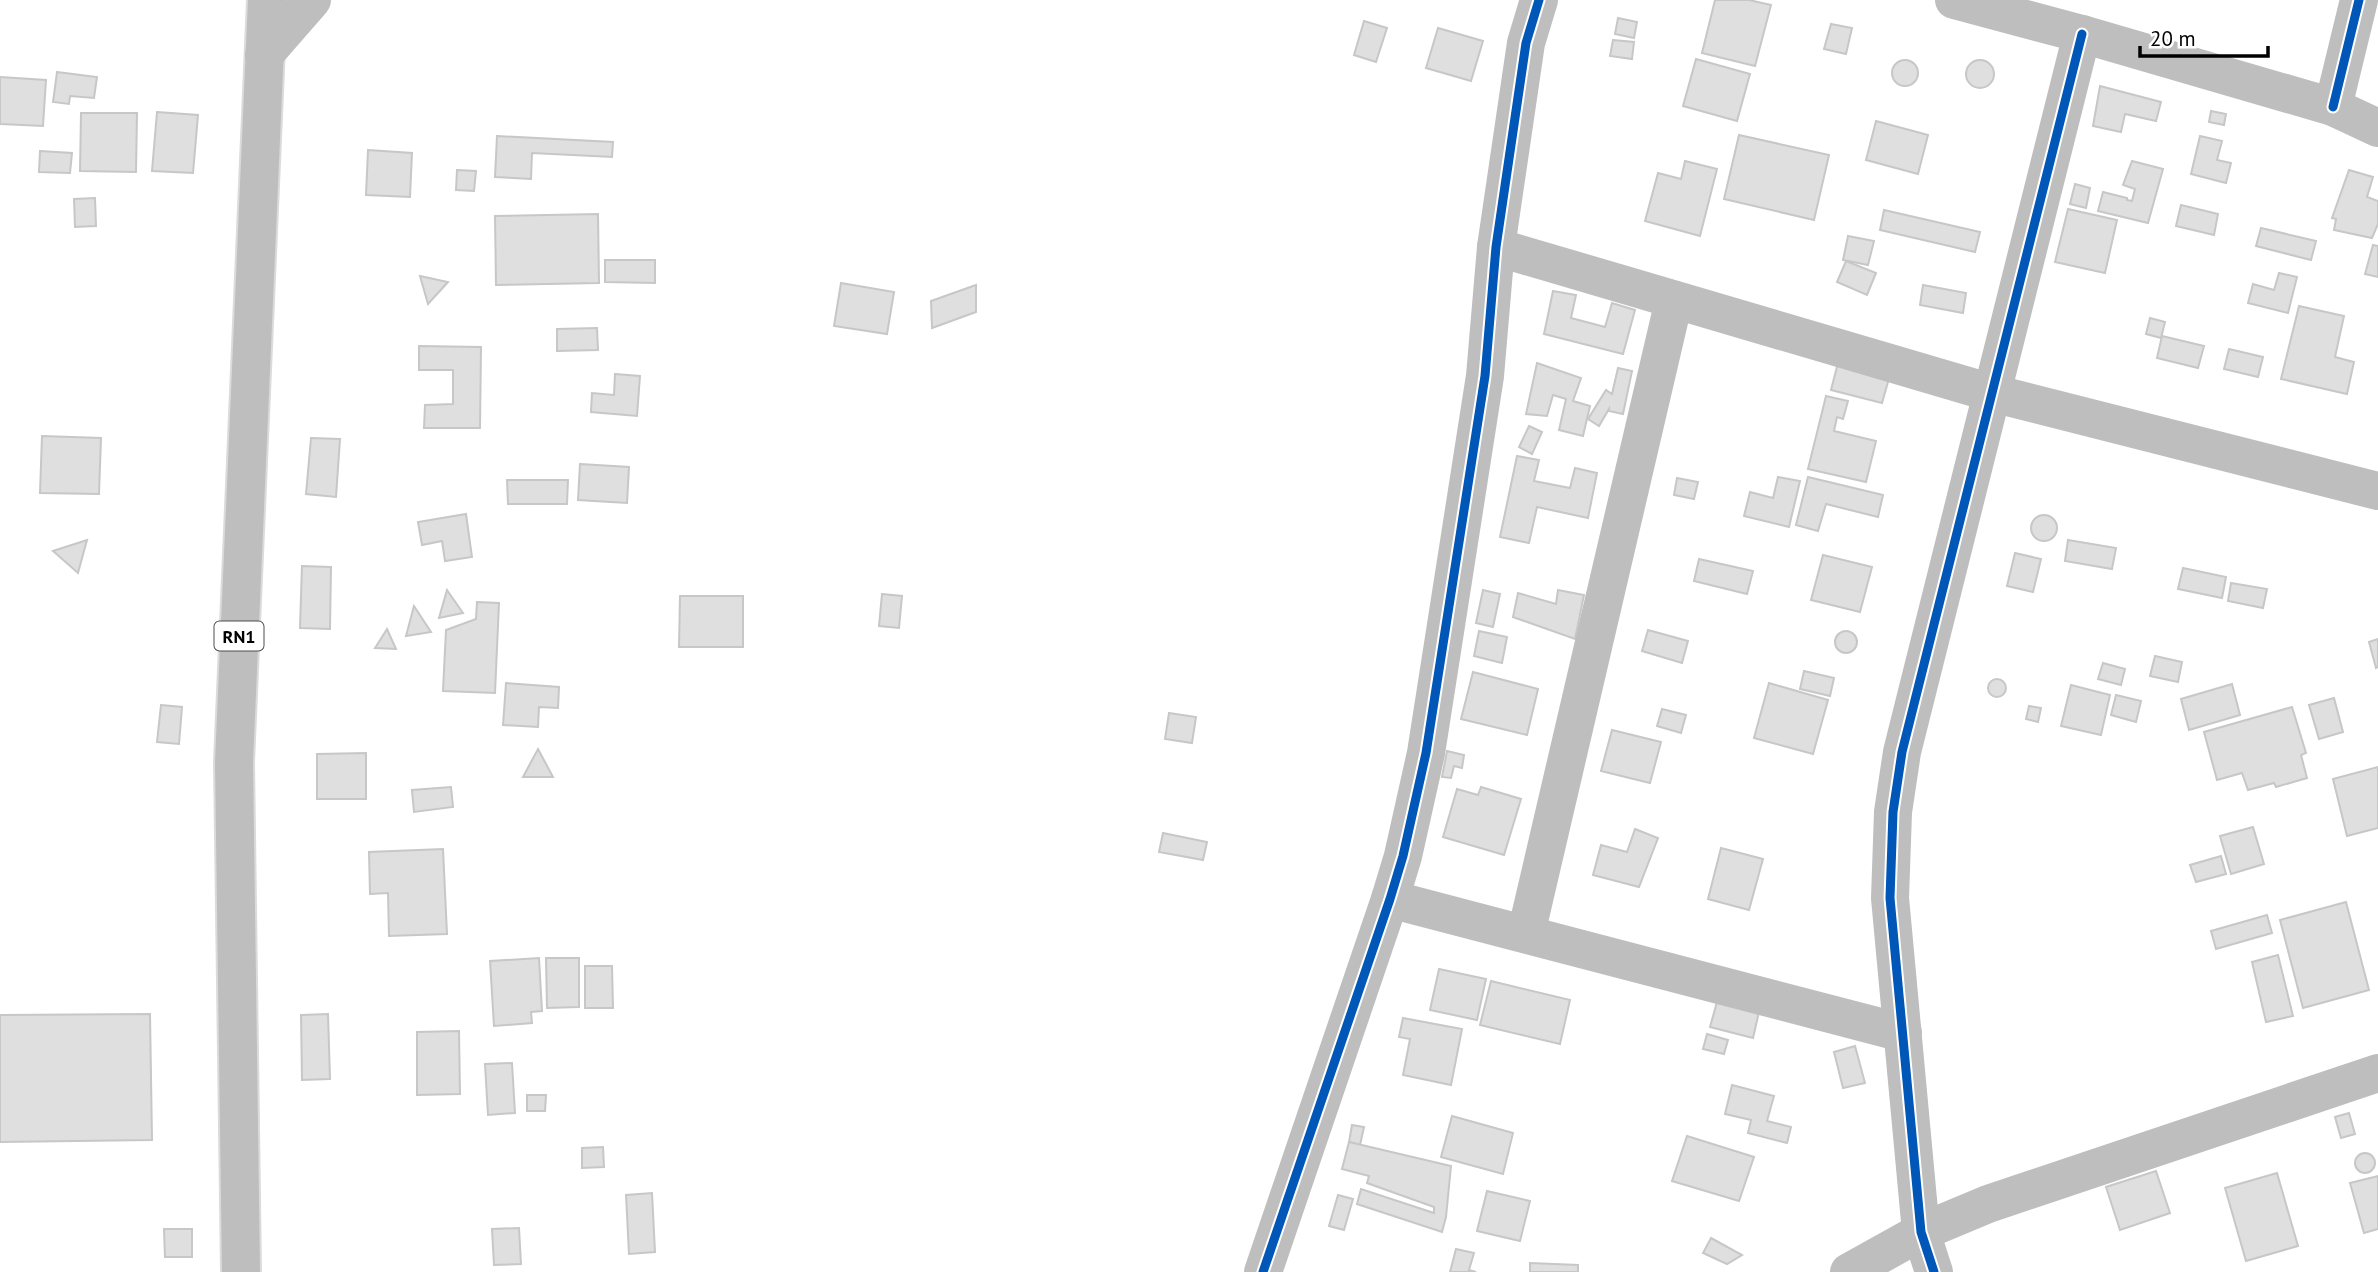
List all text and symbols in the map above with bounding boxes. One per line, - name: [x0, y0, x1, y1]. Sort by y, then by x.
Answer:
- scale bar: [2140, 14, 2268, 58]
- text: 20 m: [2150, 25, 2196, 52]
- road number: RN1: [215, 622, 264, 650]

